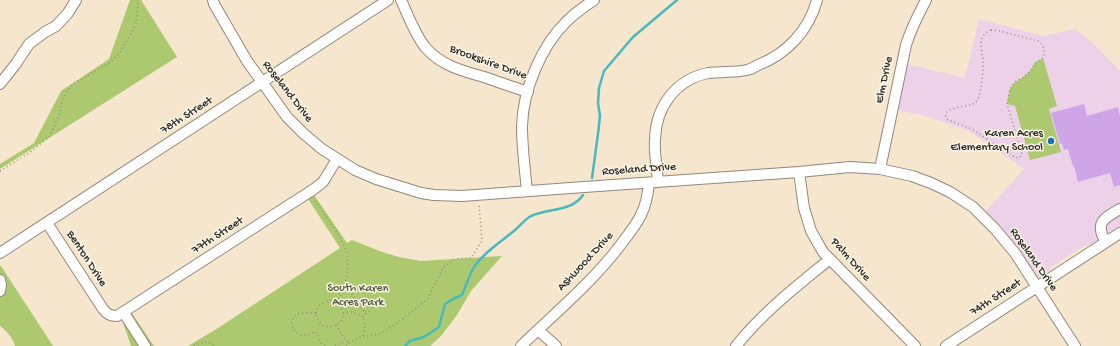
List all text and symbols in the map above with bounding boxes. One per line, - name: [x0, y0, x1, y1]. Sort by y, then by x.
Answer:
- street label: Brookshire Drive: [447, 42, 529, 84]
- street label: Elm Drive: [873, 55, 897, 105]
- street label: Roseland Drive: [258, 58, 316, 126]
- street label: 78th Street: [158, 94, 216, 138]
- place label: Karen Acres Elementary School: [951, 127, 1043, 155]
- marker: Karen Acres Elementary School: [1046, 136, 1056, 146]
- street label: Roseland Drive: [602, 160, 676, 180]
- street label: 77th Street: [189, 214, 247, 258]
- street label: Roseland Drive: [1006, 225, 1060, 295]
- street label: Benton Drive: [63, 228, 109, 290]
- street label: Ashwood Drive: [555, 229, 617, 295]
- street label: Palm Drive: [827, 235, 873, 285]
- street label: 74th Street: [968, 276, 1024, 320]
- park label: South Karen Acres Park: [327, 282, 389, 310]

